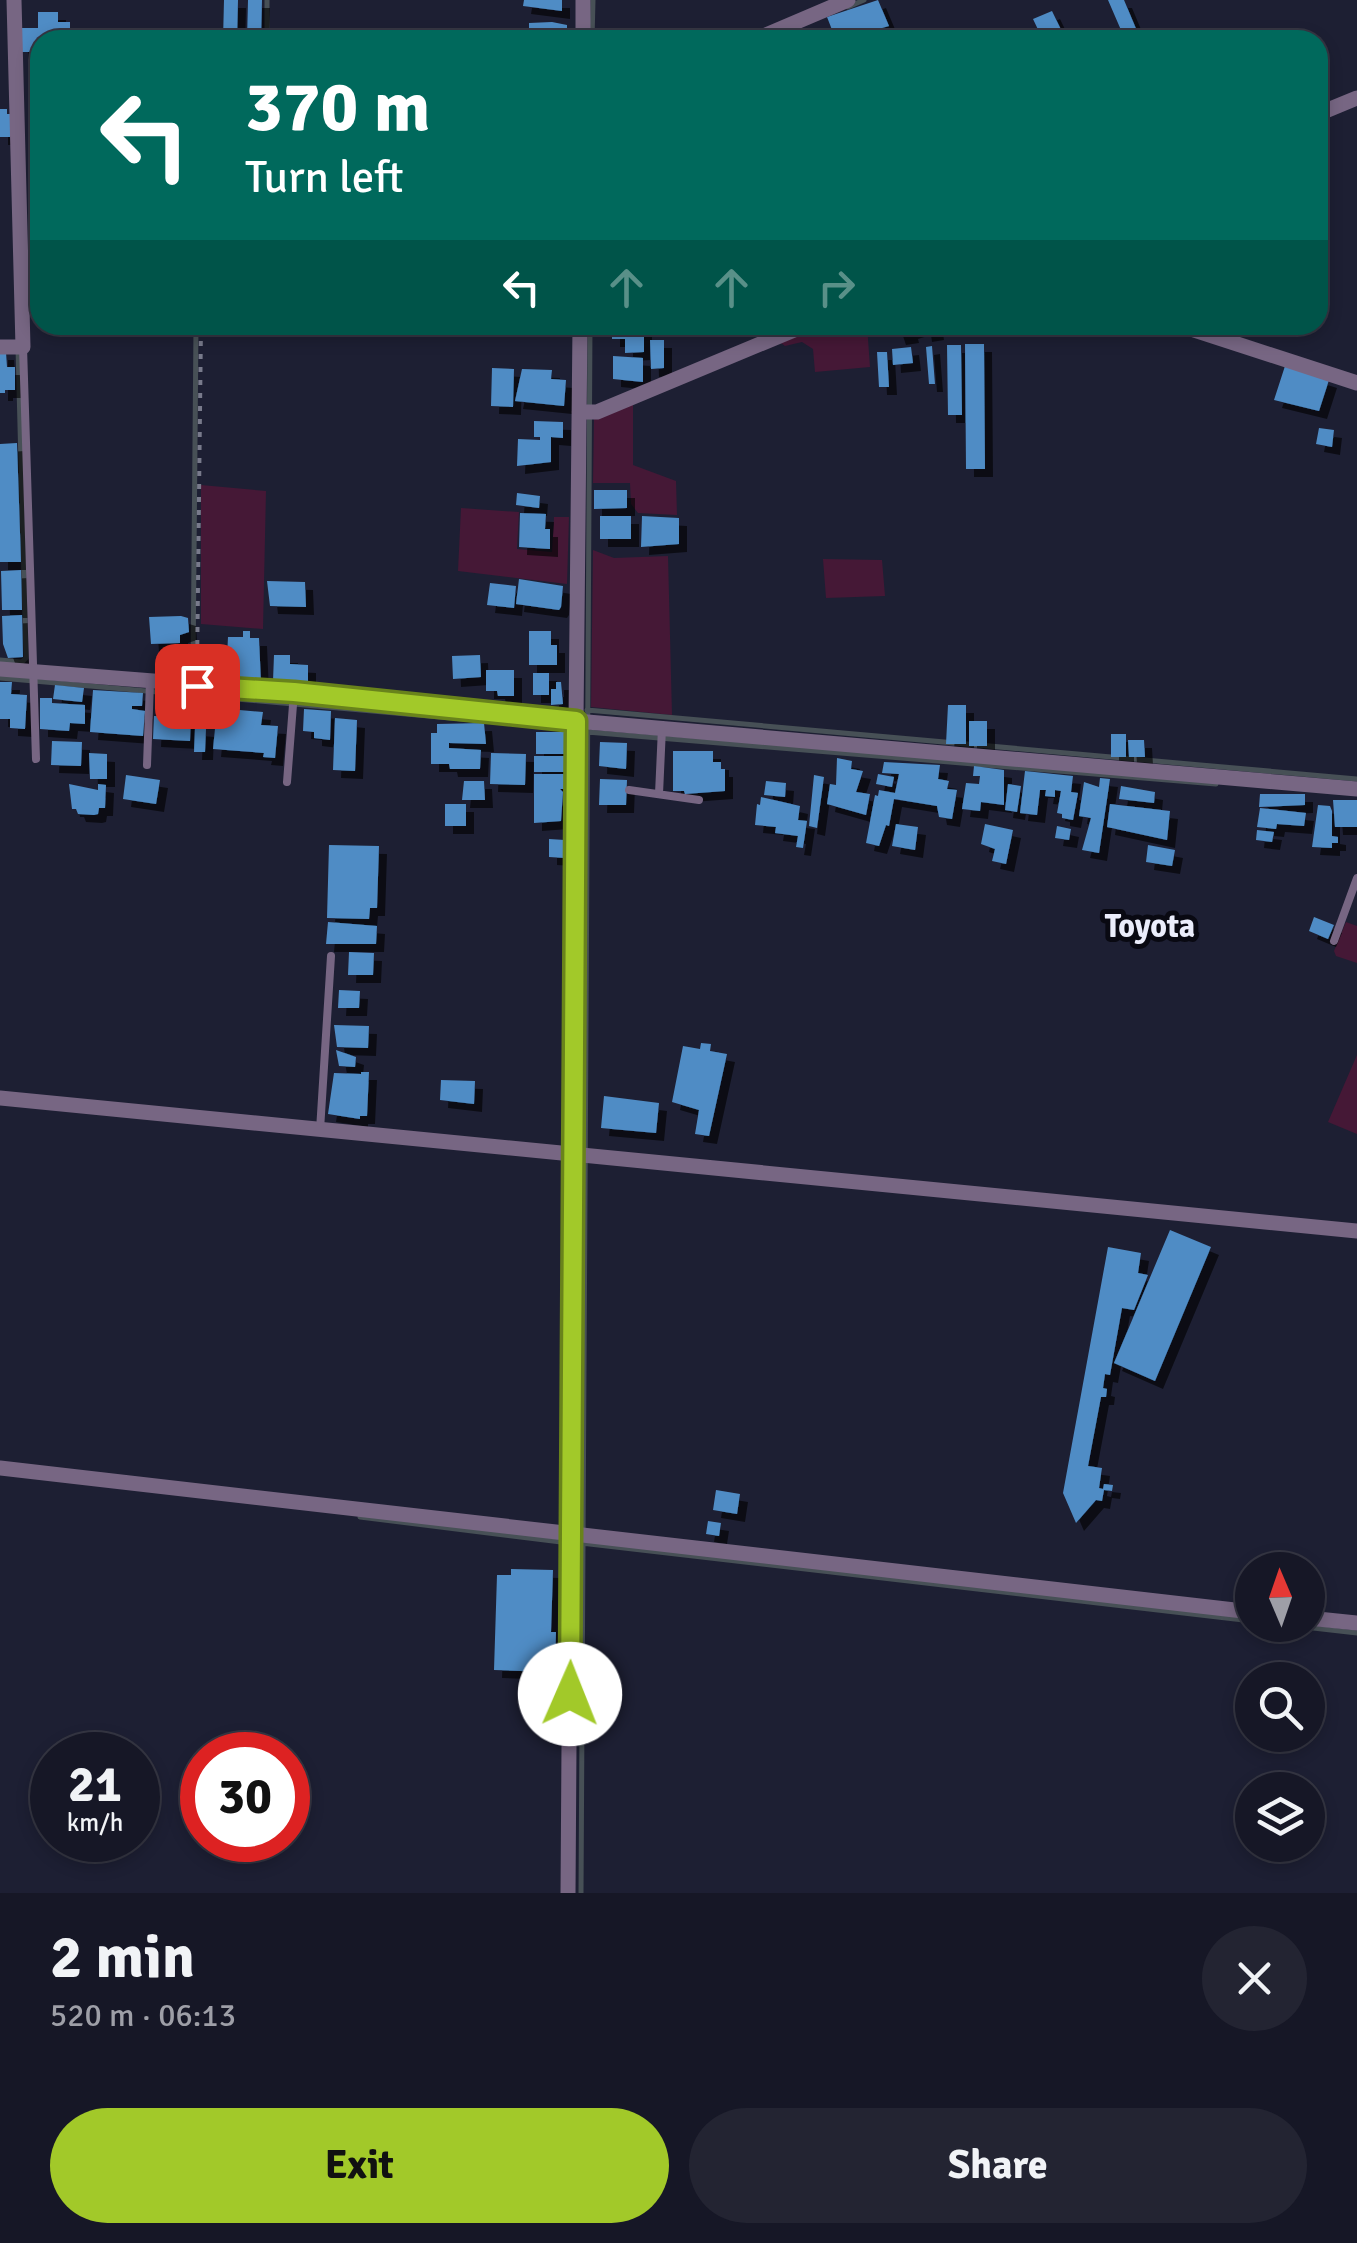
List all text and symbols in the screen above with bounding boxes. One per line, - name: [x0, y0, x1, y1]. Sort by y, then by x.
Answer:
- text: 370 m: [245, 64, 430, 150]
- icon: left: [80, 70, 210, 200]
- text: Turn left: [245, 150, 404, 205]
- icon: left: [494, 260, 549, 315]
- icon: ahead: [599, 260, 654, 315]
- icon: ahead: [704, 260, 759, 315]
- icon: right: [809, 260, 864, 315]
- pin: [155, 644, 240, 729]
- icon: arrive: [170, 659, 225, 714]
- district label: Toyota: [1105, 907, 1195, 946]
- north arrow: [1235, 1552, 1325, 1642]
- map controls: [1235, 1552, 1325, 1862]
- position arrow: [518, 1642, 622, 1746]
- button: search: [1235, 1662, 1325, 1752]
- speed limit sign: 30: [180, 1732, 310, 1862]
- text: 21: [68, 1754, 122, 1816]
- button: layers: [1235, 1772, 1325, 1862]
- text: km/h: [67, 1807, 123, 1838]
- text: 2 min: [50, 1921, 195, 1995]
- button: close: [1202, 1926, 1307, 2031]
- text: 520 m · 06:13: [50, 1996, 236, 2035]
- button: Exit: [50, 2108, 669, 2223]
- button: Share: [689, 2108, 1307, 2223]

